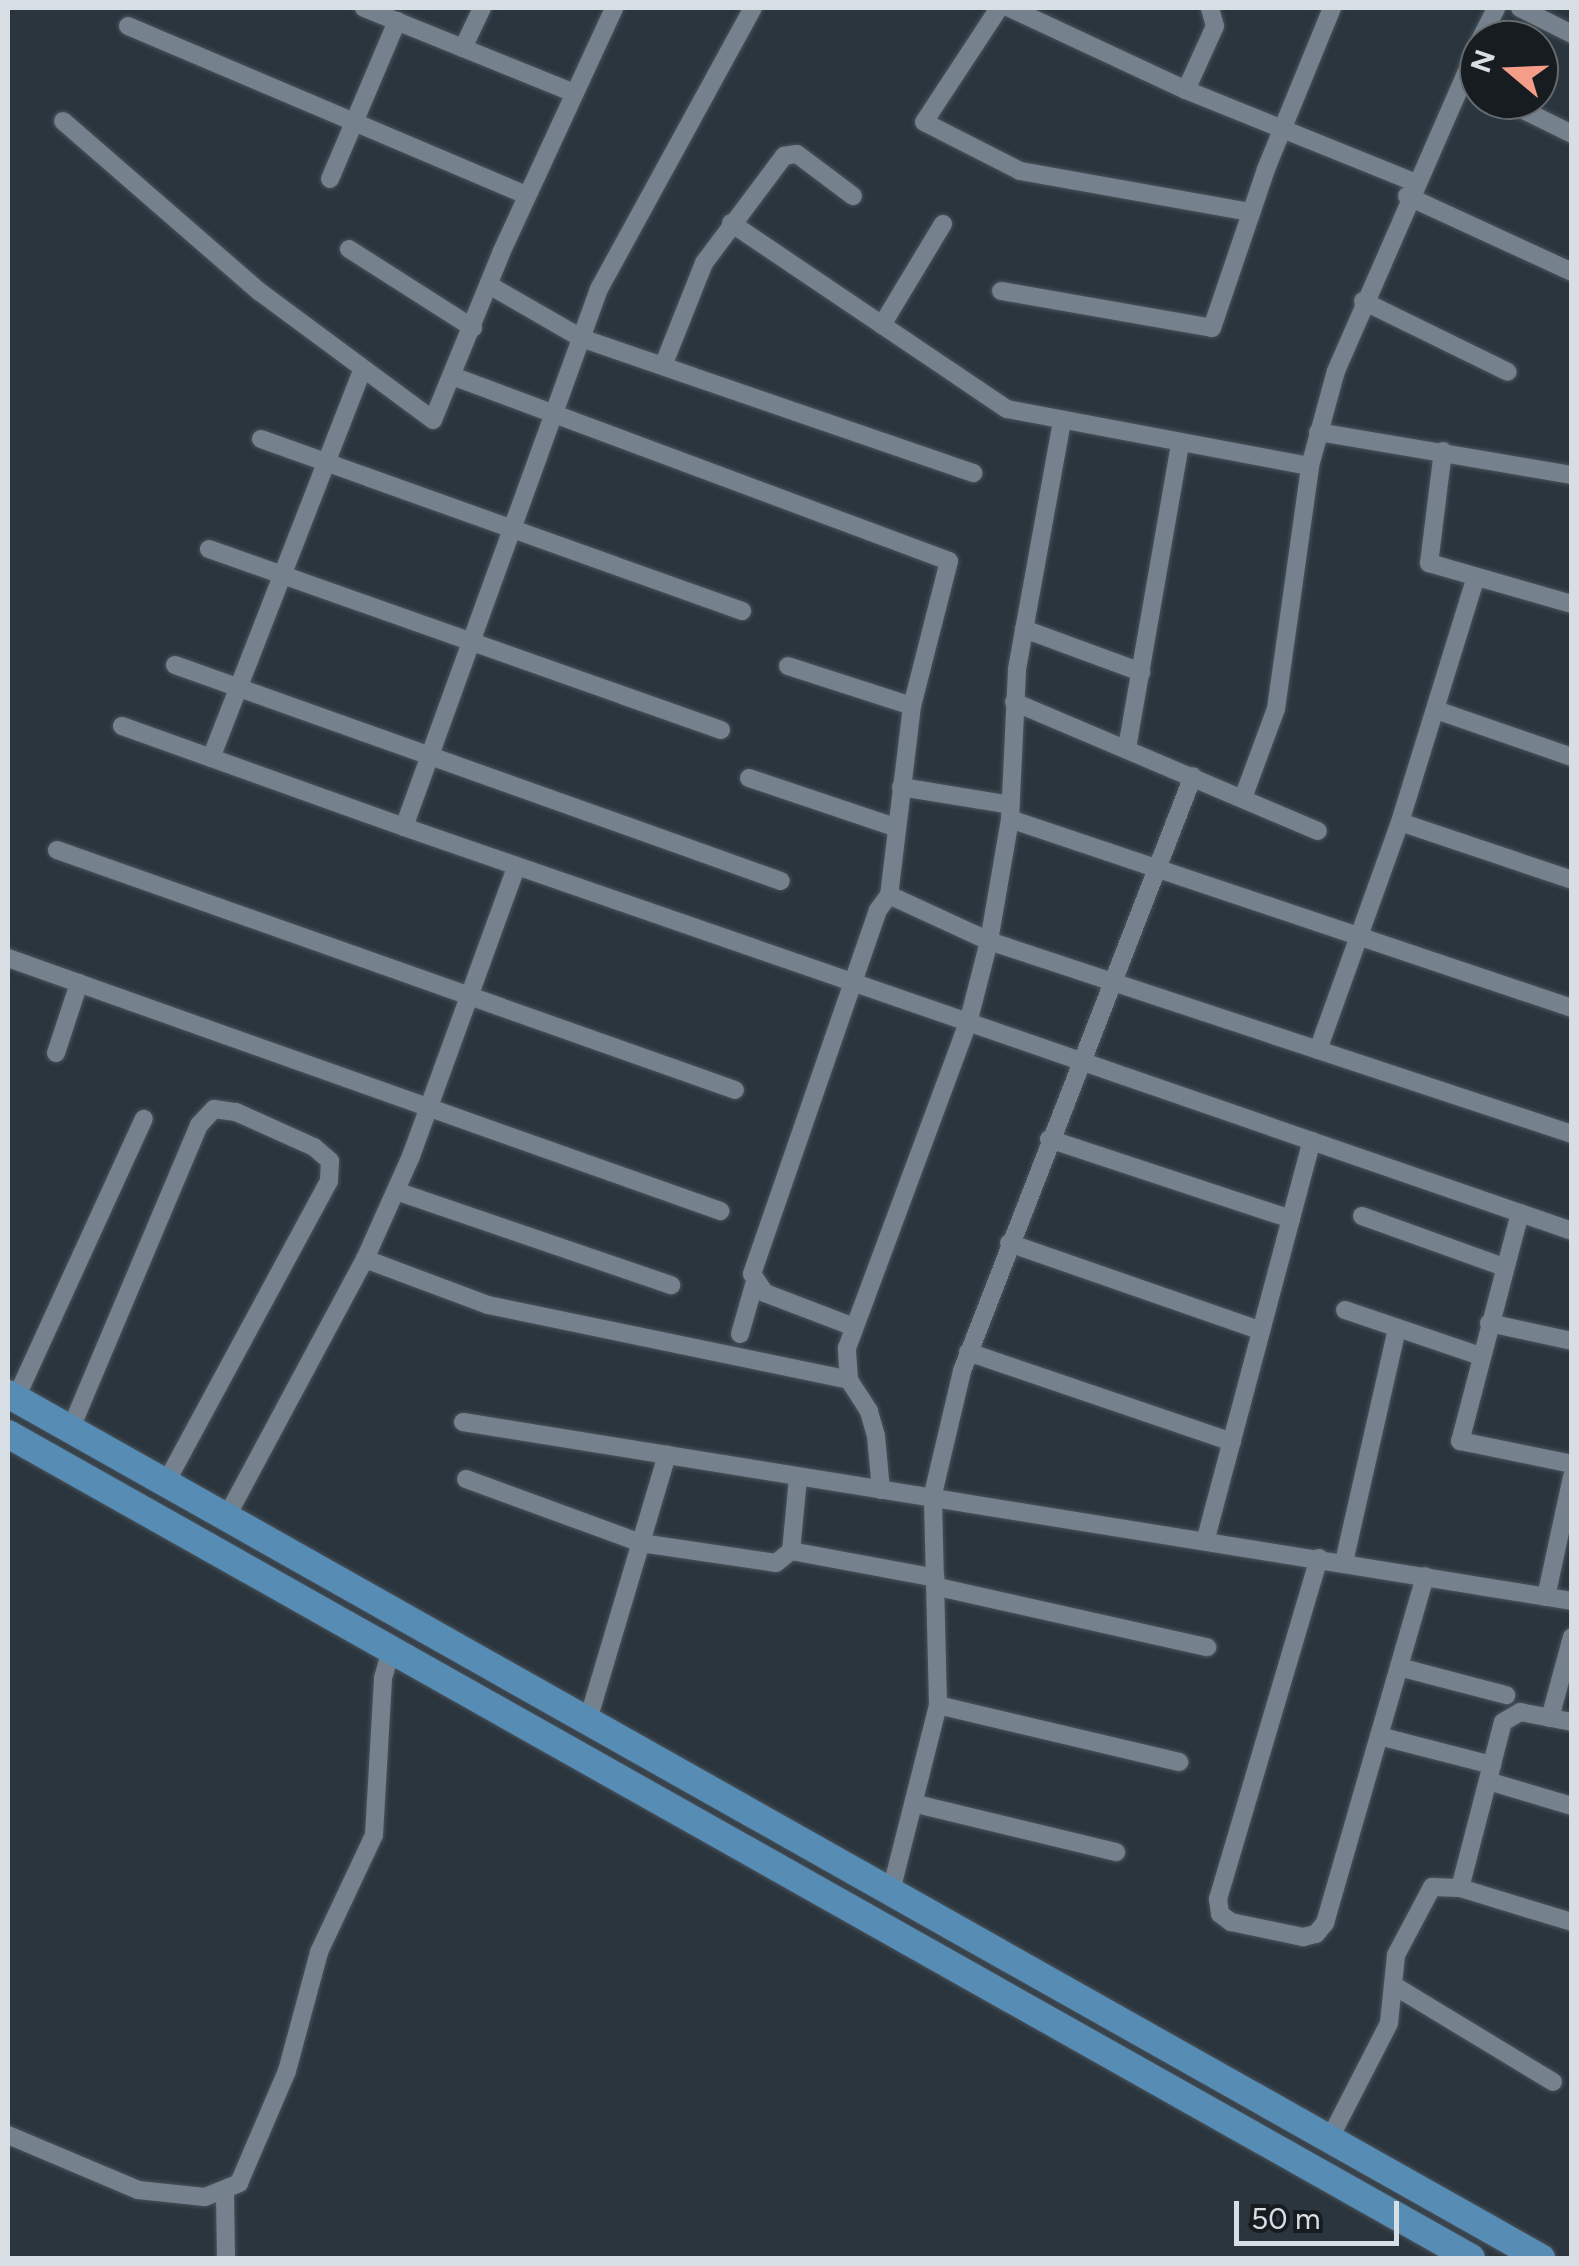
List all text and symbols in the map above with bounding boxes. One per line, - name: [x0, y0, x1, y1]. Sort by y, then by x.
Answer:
- north arrow: [1459, 20, 1559, 120]
- text: N: [1463, 45, 1502, 77]
- scale bar: [1239, 2181, 1404, 2243]
- text: 50 m: [1251, 2200, 1320, 2237]

